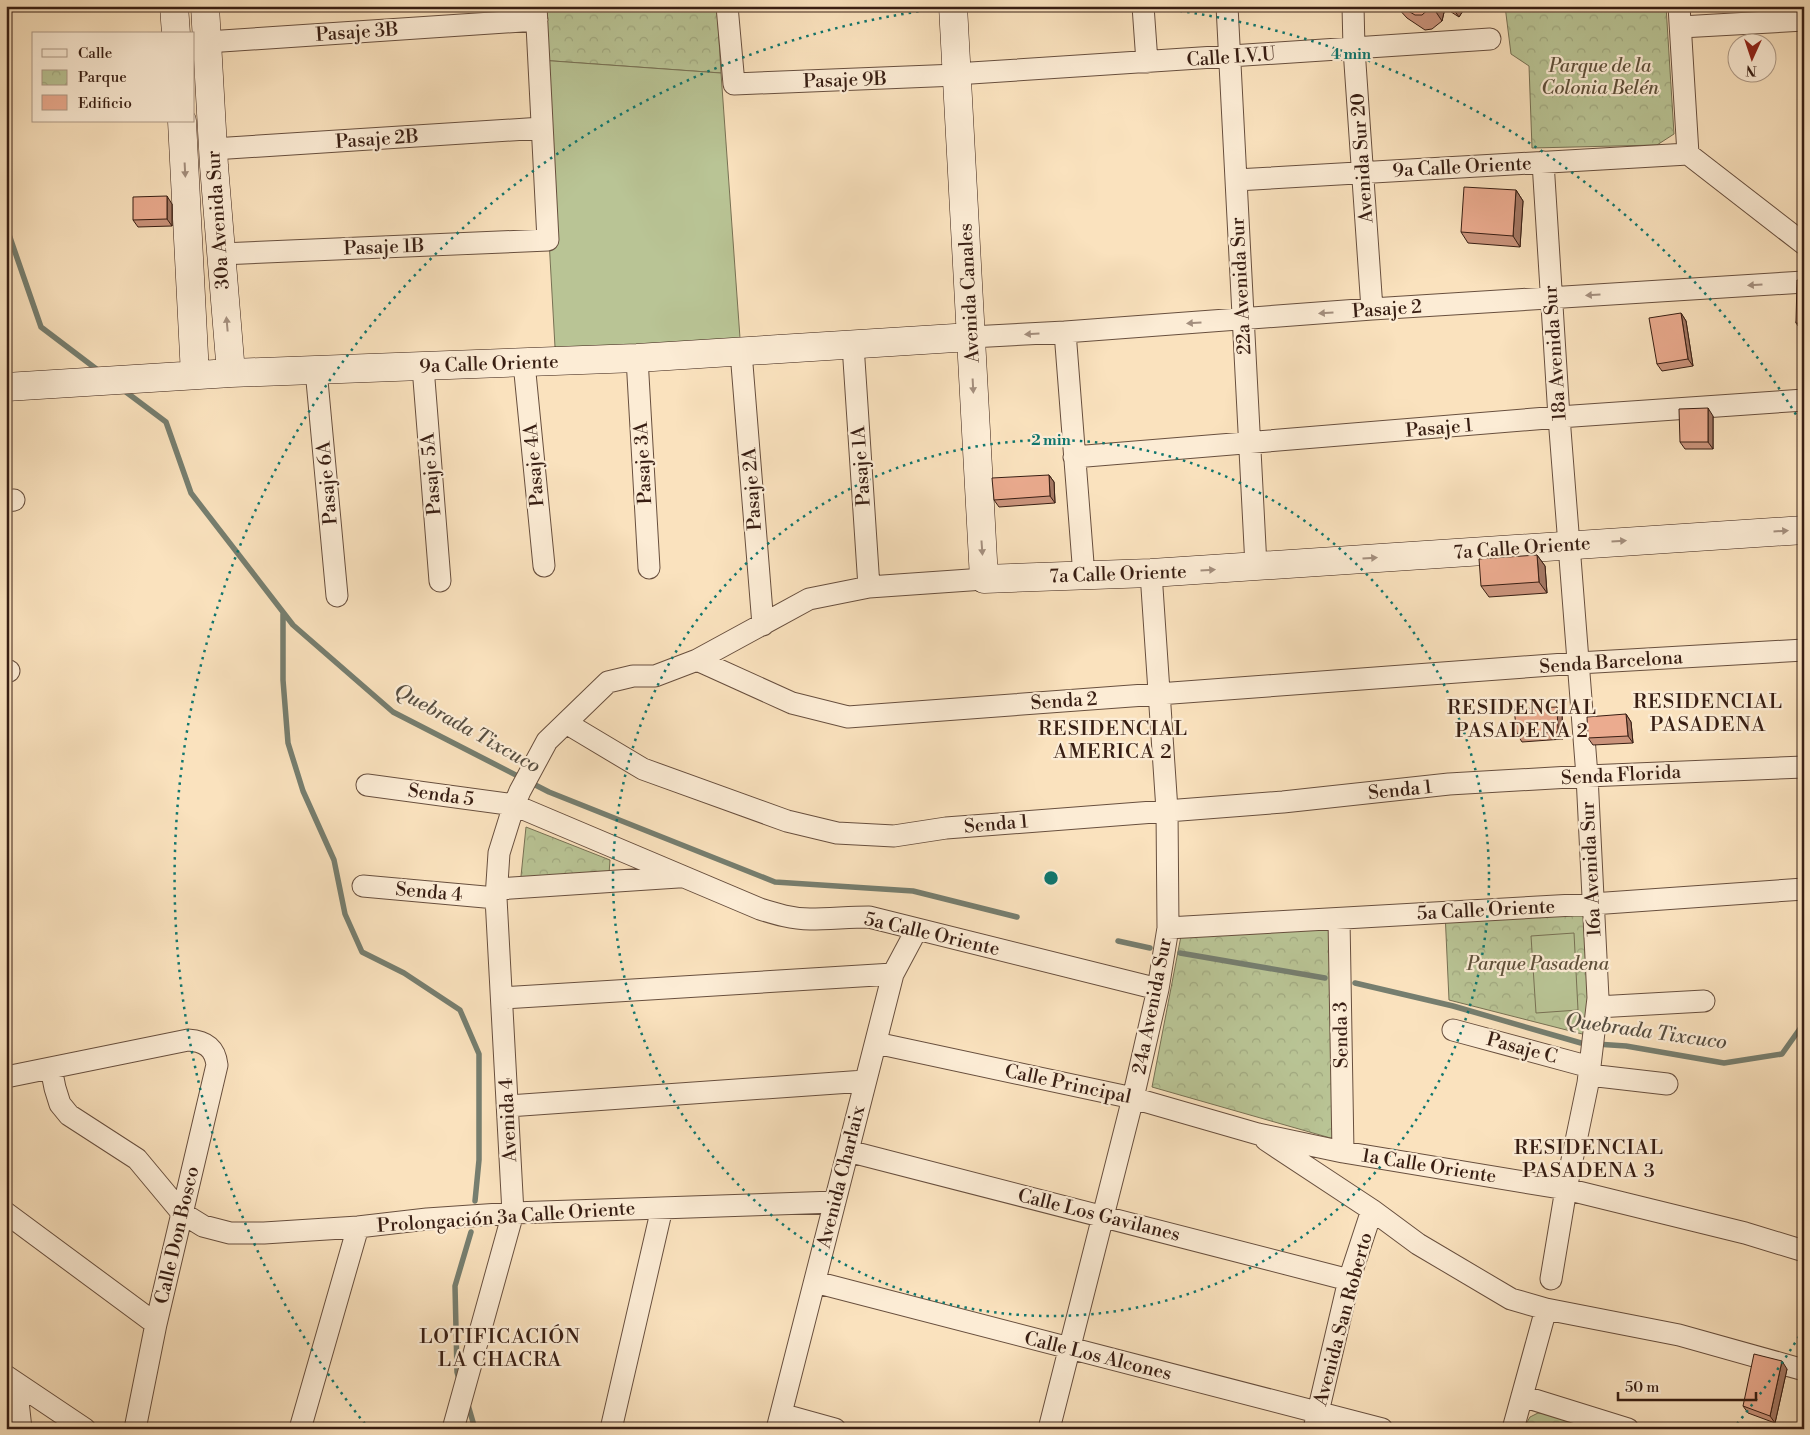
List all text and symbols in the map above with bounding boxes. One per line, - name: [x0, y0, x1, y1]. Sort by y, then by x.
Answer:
- street label: Pasaje 3B: [315, 17, 399, 47]
- legend: [32, 32, 195, 122]
- north arrow: [1728, 32, 1778, 82]
- street label: Calle I.V.U: [1186, 42, 1276, 72]
- text: Calle: [78, 44, 112, 63]
- text: 4 min: [1331, 45, 1372, 64]
- park label: Parque de la Colonia Belén: [1541, 54, 1659, 100]
- text: N: [1745, 61, 1757, 79]
- street label: Pasaje 9B: [803, 67, 887, 93]
- text: Parque: [78, 68, 127, 87]
- street label: Avenida Sur 20: [1345, 92, 1379, 225]
- text: Edificio: [78, 94, 132, 113]
- street label: Pasaje 2B: [335, 124, 419, 154]
- street label: 30a Avenida Sur: [201, 150, 235, 290]
- street label: 9a Calle Oriente: [1392, 151, 1532, 183]
- one-way arrow: [181, 162, 189, 178]
- street label: 22a Avenida Sur: [1225, 217, 1257, 355]
- street label: Avenida Canales: [953, 222, 985, 364]
- street label: Pasaje 1B: [343, 234, 425, 260]
- one-way arrow: [1747, 281, 1763, 289]
- street label: 18a Avenida Sur: [1538, 284, 1572, 422]
- one-way arrow: [1585, 292, 1601, 300]
- street label: Pasaje 2: [1351, 295, 1423, 323]
- one-way arrow: [1318, 309, 1334, 317]
- one-way arrow: [222, 316, 230, 332]
- one-way arrow: [1186, 319, 1202, 327]
- one-way arrow: [1024, 330, 1040, 338]
- street label: 9a Calle Oriente: [419, 350, 559, 378]
- one-way arrow: [970, 378, 978, 394]
- street label: Pasaje 1: [1404, 413, 1474, 443]
- street label: Pasaje 3A: [629, 420, 657, 505]
- street label: Pasaje 4A: [518, 421, 550, 508]
- street label: Pasaje 1A: [846, 424, 876, 507]
- street label: Pasaje 5A: [415, 431, 447, 516]
- text: 2 min: [1031, 431, 1071, 450]
- street label: Pasaje 6A: [311, 439, 343, 526]
- street label: Pasaje 2A: [737, 446, 767, 531]
- one-way arrow: [1774, 527, 1790, 535]
- street label: 7a Calle Oriente: [1453, 531, 1591, 565]
- one-way arrow: [1612, 537, 1628, 545]
- one-way arrow: [978, 540, 986, 556]
- one-way arrow: [1362, 554, 1378, 562]
- street label: 7a Calle Oriente: [1049, 560, 1187, 588]
- one-way arrow: [1200, 565, 1216, 573]
- street label: Senda Barcelona: [1539, 645, 1684, 679]
- water label: Quebrada Tixcuco: [390, 679, 544, 779]
- street label: Senda 2: [1030, 687, 1098, 715]
- district label: RESIDENCIAL PASADENA: [1633, 690, 1783, 738]
- district label: RESIDENCIAL PASADENA 2: [1447, 696, 1597, 744]
- district label: RESIDENCIAL AMERICA 2: [1038, 717, 1188, 765]
- street label: Senda Florida: [1560, 760, 1682, 790]
- street label: Senda 1: [1367, 775, 1433, 805]
- street label: Senda 5: [406, 778, 476, 812]
- street label: 16a Avenida Sur: [1575, 801, 1607, 937]
- street label: Senda 1: [963, 809, 1029, 839]
- centre of rings: [1042, 869, 1060, 887]
- street label: Senda 4: [394, 877, 464, 907]
- street label: 5a Calle Oriente: [1416, 894, 1556, 926]
- street label: 5a Calle Oriente: [862, 907, 1002, 961]
- street label: 24a Avenida Sur: [1127, 936, 1177, 1076]
- park label: Parque Pasadena: [1466, 952, 1610, 976]
- street label: Senda 3: [1328, 1001, 1354, 1069]
- water label: Quebrada Tixcuco: [1564, 1008, 1728, 1056]
- street label: Pasaje C: [1484, 1027, 1560, 1069]
- street label: Calle Principal: [1003, 1059, 1134, 1109]
- street label: Avenida 4: [494, 1077, 522, 1164]
- street label: Avenida Charlaix: [811, 1103, 870, 1252]
- district label: RESIDENCIAL PASADENA 3: [1514, 1136, 1664, 1184]
- street label: 1a Calle Oriente: [1360, 1144, 1498, 1188]
- street label: Calle Don Bosco: [149, 1164, 205, 1306]
- street label: Calle Los Gavilanes: [1015, 1183, 1183, 1247]
- street label: Prolongación 3a Calle Oriente: [376, 1196, 636, 1238]
- street label: Avenida San Roberto: [1308, 1230, 1378, 1409]
- district label: LOTIFICACIÓN LA CHACRA: [419, 1324, 581, 1373]
- street label: Calle Los Alcones: [1022, 1326, 1174, 1386]
- scale bar: [1618, 1370, 1755, 1402]
- text: 50 m: [1625, 1378, 1659, 1397]

